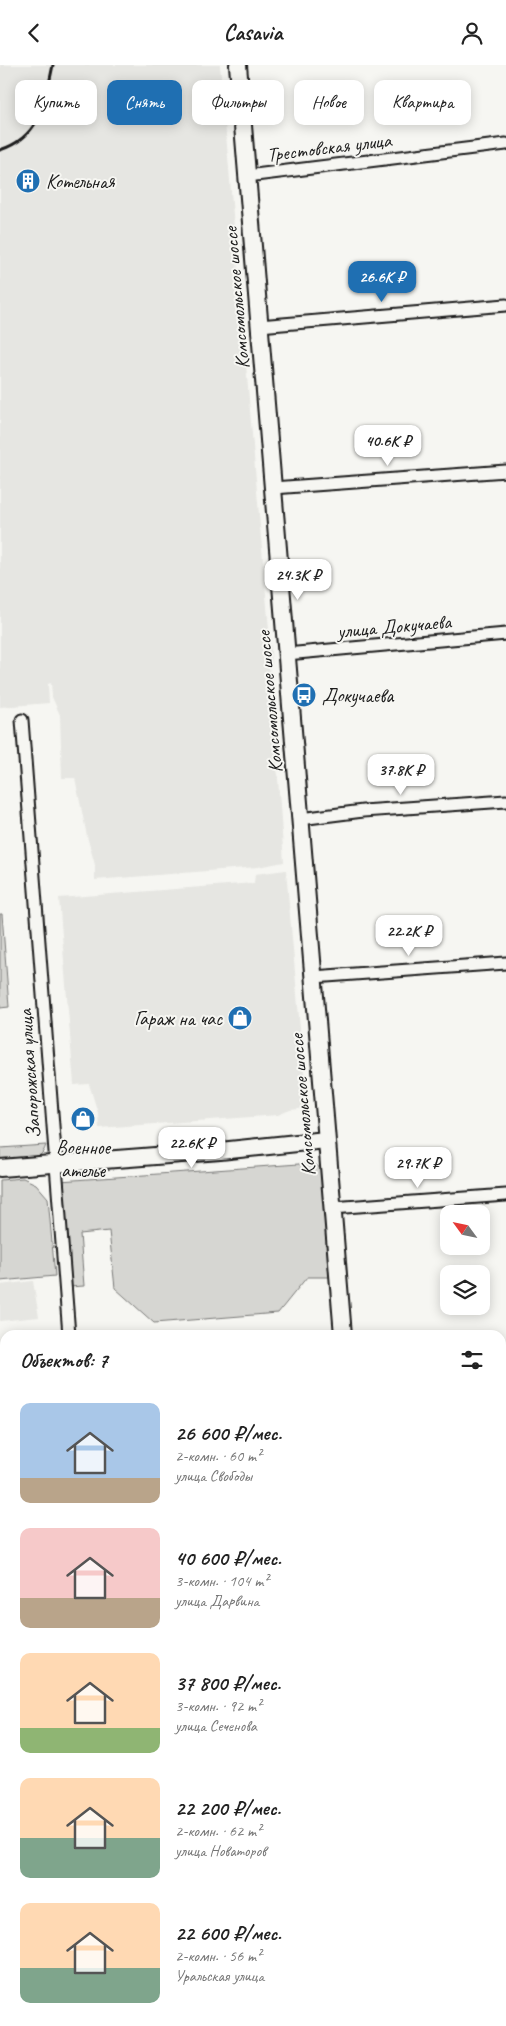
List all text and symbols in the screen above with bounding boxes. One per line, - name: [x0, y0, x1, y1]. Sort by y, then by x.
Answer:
- icon: back: [20, 19, 48, 47]
- text: Casavia: [224, 19, 282, 47]
- icon: person: [458, 19, 486, 47]
- chip: Купить: [15, 80, 97, 125]
- chip: Снять: [107, 80, 182, 125]
- chip: Фильтры: [192, 80, 284, 125]
- chip: Новое: [294, 80, 364, 125]
- chip: Квартира: [374, 80, 471, 125]
- street label: Трестовская улица: [266, 127, 394, 168]
- building icon: Котельная: [15, 168, 41, 194]
- place label: Котельная: [46, 169, 115, 194]
- street label: Комсомольское шоссе: [218, 225, 255, 370]
- pin: 26.6K ₽: [336, 261, 428, 303]
- text: 26.6K ₽: [359, 267, 405, 287]
- pin: 40.6K ₽: [342, 425, 434, 467]
- text: 40.6K ₽: [365, 431, 411, 451]
- pin: 24.3K ₽: [252, 559, 344, 601]
- text: 24.3K ₽: [275, 565, 321, 585]
- street label: улица Докучаева: [335, 609, 454, 644]
- street label: Комсомольское шоссе: [251, 629, 288, 774]
- bus stop icon: Докучаева: [291, 682, 317, 708]
- place label: Докучаева: [322, 683, 395, 708]
- pin: 37.8K ₽: [355, 753, 447, 796]
- text: 37.8K ₽: [379, 760, 423, 780]
- pin: 22.2K ₽: [363, 915, 455, 957]
- text: 22.2K ₽: [386, 921, 432, 941]
- shop icon: Гараж на час: [227, 1005, 253, 1031]
- place label: Гараж на час: [134, 1006, 223, 1031]
- street label: Запорожская улица: [12, 1007, 46, 1139]
- street label: Комсомольское шоссе: [284, 1032, 321, 1177]
- shop icon: Военное ателье: [70, 1106, 96, 1132]
- pin: 22.6K ₽: [146, 1127, 238, 1169]
- text: 22.6K ₽: [169, 1133, 215, 1153]
- place label: Военное ателье: [56, 1135, 112, 1183]
- pin: 29.7K ₽: [372, 1147, 464, 1189]
- text: 29.7K ₽: [396, 1153, 440, 1173]
- north arrow: [440, 1205, 490, 1255]
- map controls: [440, 1205, 490, 1315]
- button: layers: [440, 1265, 490, 1315]
- icon: filters: [458, 1346, 486, 1374]
- text: Объектов: 7: [20, 1347, 108, 1373]
- text: 26 600 ₽/мес.: [175, 1420, 282, 1446]
- icon: home: [60, 1423, 120, 1483]
- text: 2-комн. · 60 m²: [175, 1446, 261, 1466]
- text: улица Свободы: [175, 1466, 252, 1486]
- text: 40 600 ₽/мес.: [175, 1545, 281, 1571]
- icon: home: [60, 1548, 120, 1608]
- text: 3-комн. · 104 m²: [175, 1571, 268, 1591]
- text: улица Дарвина: [175, 1591, 259, 1611]
- text: 37 800 ₽/мес.: [175, 1670, 281, 1696]
- icon: home: [60, 1673, 120, 1733]
- text: 3-комн. · 92 m²: [175, 1696, 261, 1716]
- text: улица Сеченова: [175, 1716, 257, 1736]
- text: 22 200 ₽/мес.: [175, 1795, 281, 1821]
- icon: home: [60, 1798, 120, 1858]
- text: 2-комн. · 62 m²: [175, 1821, 261, 1841]
- text: улица Новаторов: [175, 1841, 266, 1861]
- text: 22 600 ₽/мес.: [175, 1920, 281, 1946]
- icon: home: [60, 1923, 120, 1983]
- text: 2-комн. · 56 m²: [175, 1946, 261, 1966]
- text: Уральская улица: [175, 1966, 264, 1986]

